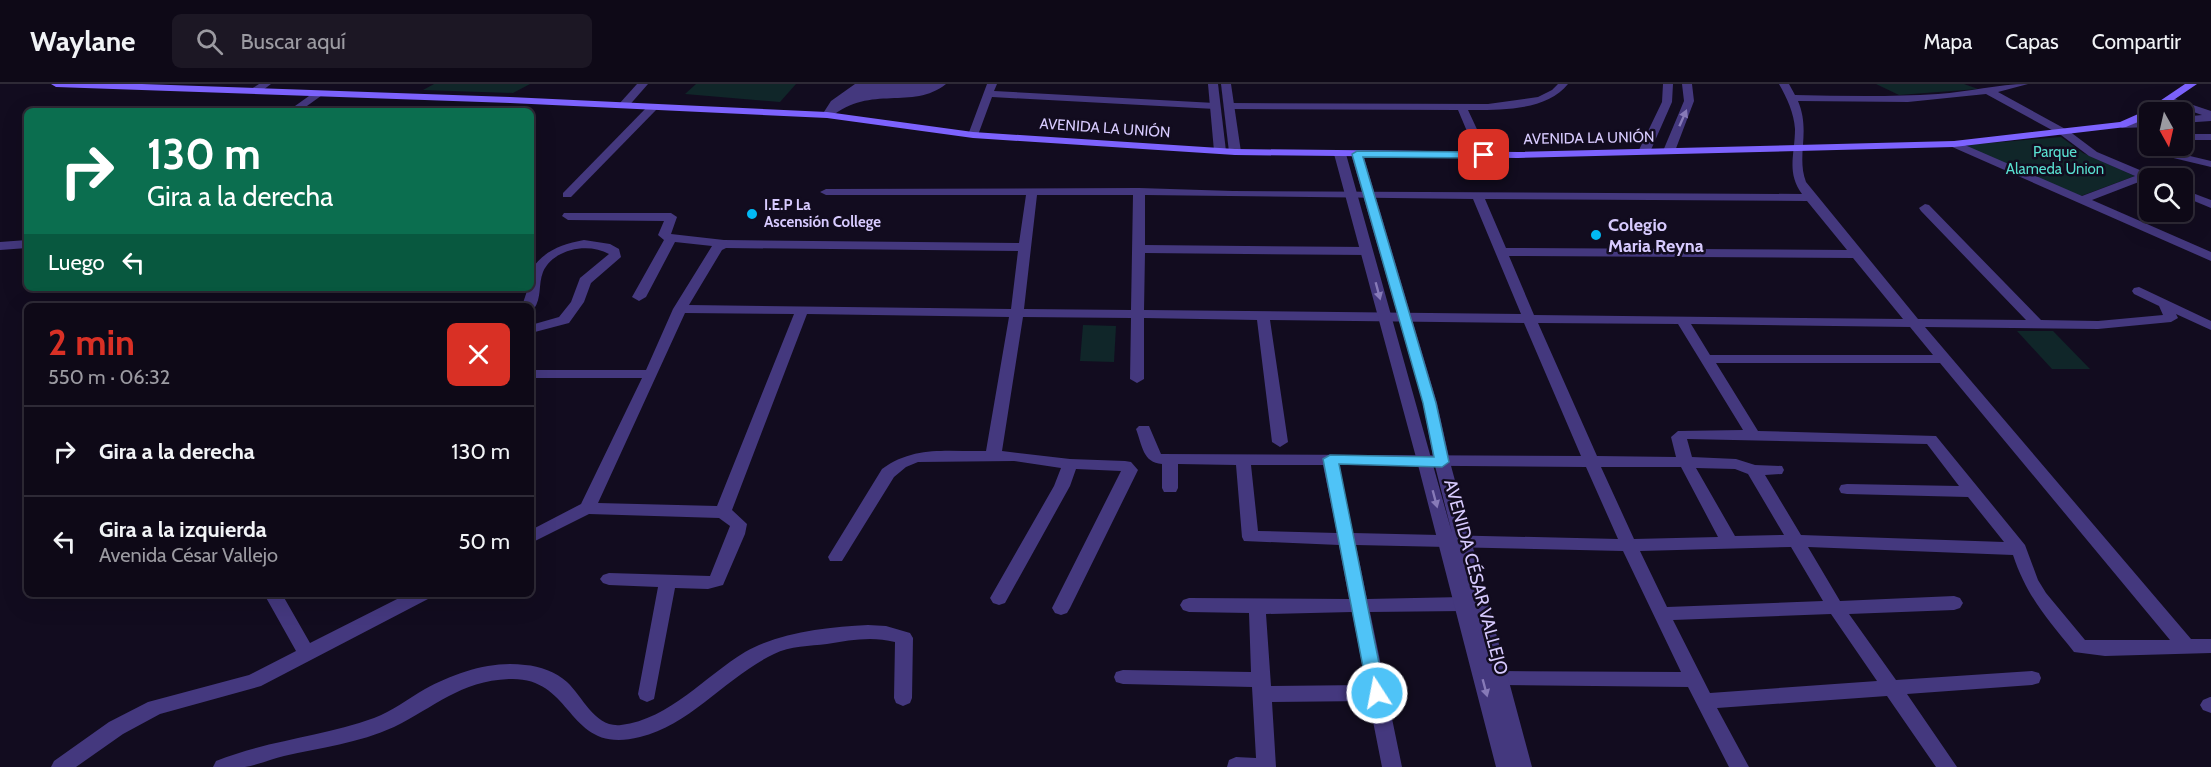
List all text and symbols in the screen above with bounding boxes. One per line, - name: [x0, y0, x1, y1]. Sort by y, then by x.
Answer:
- search box: [172, 14, 592, 68]
- text: Waylane: [30, 24, 136, 58]
- icon: search: [193, 25, 226, 58]
- text: Buscar aquí: [241, 28, 346, 55]
- text: Mapa: [1924, 29, 1972, 54]
- text: Capas: [2005, 29, 2059, 54]
- text: Compartir: [2092, 29, 2181, 54]
- north arrow: [2139, 102, 2193, 156]
- map controls: [2139, 102, 2193, 222]
- one-way arrow: [1678, 110, 1687, 127]
- street label: AVENIDA LA UNIÓN: [1039, 113, 1171, 142]
- street label: AVENIDA LA UNIÓN: [1523, 127, 1655, 148]
- text: 130 m: [147, 128, 261, 180]
- pin: [1458, 129, 1509, 180]
- icon: right: [48, 132, 126, 210]
- icon: arrive: [1467, 138, 1500, 171]
- park label: Parque Alameda Union: [2006, 143, 2104, 178]
- button: search: [2139, 168, 2193, 222]
- text: Gira a la derecha: [147, 180, 333, 213]
- place label: I.E.P La Ascensión College: [764, 196, 881, 231]
- marker: I.E.P La Ascensión College: [745, 207, 759, 221]
- place label: Colegio Maria Reyna: [1608, 214, 1704, 257]
- marker: Colegio Maria Reyna: [1589, 228, 1603, 242]
- icon: left: [117, 246, 150, 279]
- text: Luego: [48, 249, 105, 276]
- one-way arrow: [1374, 282, 1383, 300]
- text: 2 min: [48, 320, 135, 364]
- button: close: [447, 323, 510, 386]
- text: 550 m · 06:32: [48, 365, 170, 389]
- icon: right: [48, 435, 81, 468]
- text: Gira a la derecha: [99, 438, 255, 465]
- text: 130 m: [451, 438, 510, 465]
- street label: AVENIDA CÉSAR VALLEJO: [1439, 477, 1513, 677]
- one-way arrow: [1431, 490, 1441, 509]
- text: Gira a la izquierda: [99, 516, 267, 543]
- icon: left: [48, 525, 81, 558]
- text: 50 m: [458, 528, 510, 555]
- text: Avenida César Vallejo: [99, 543, 278, 567]
- position arrow: [1345, 661, 1409, 725]
- one-way arrow: [1480, 679, 1490, 697]

